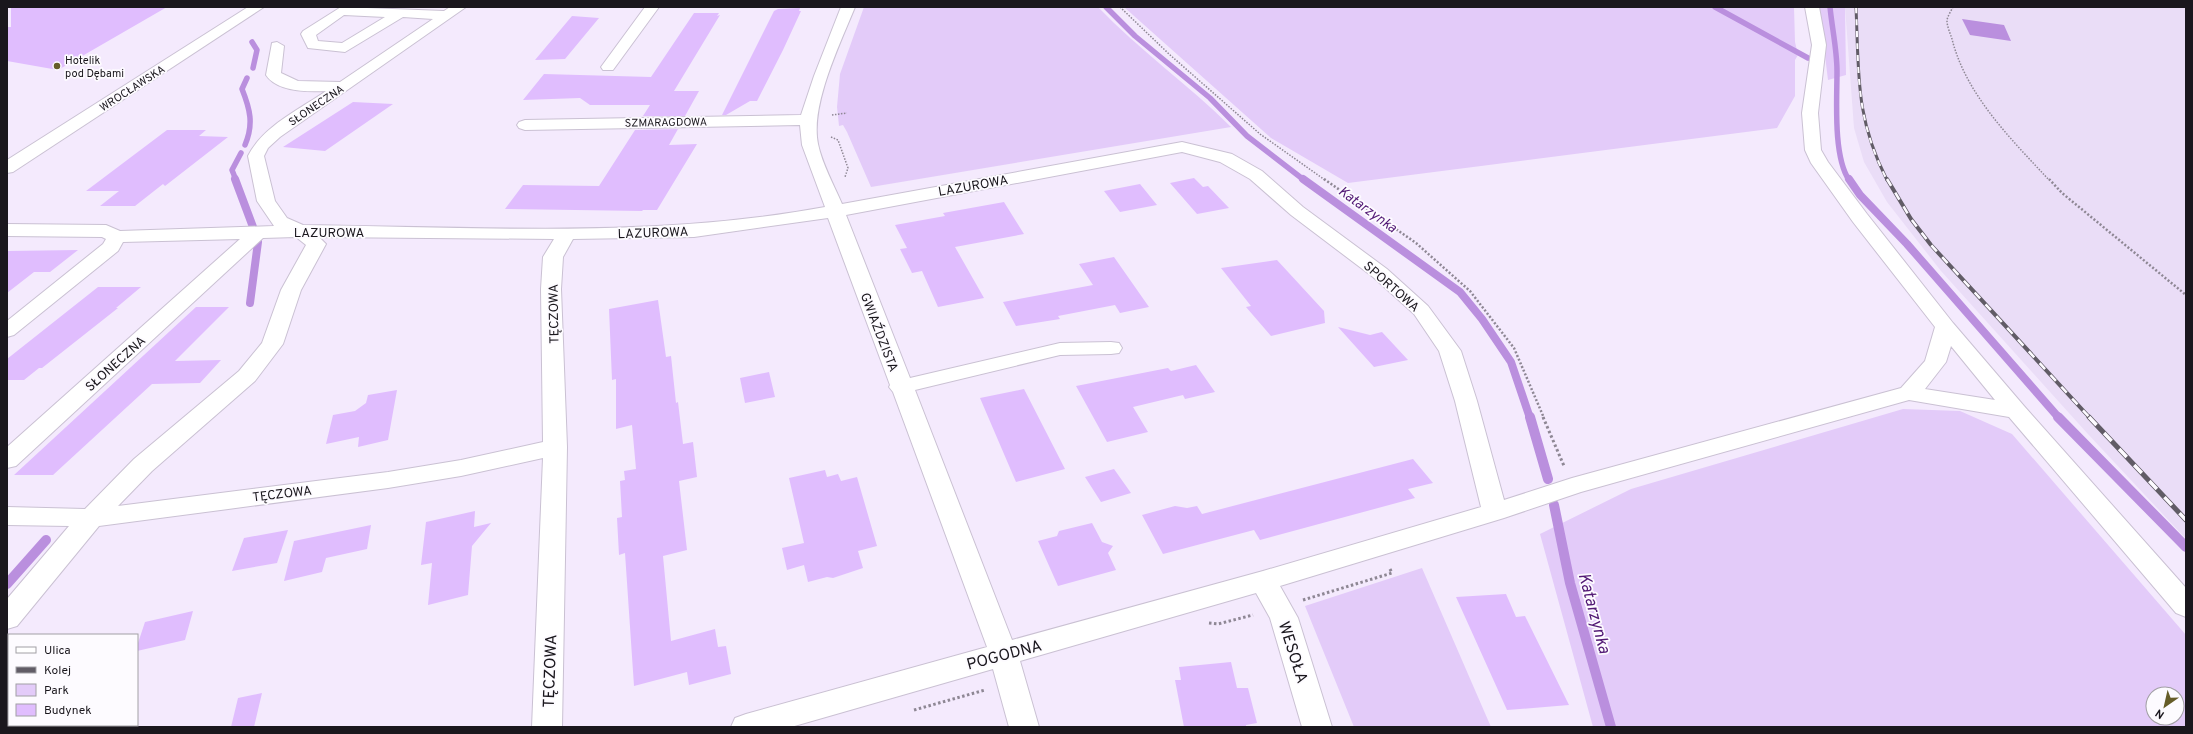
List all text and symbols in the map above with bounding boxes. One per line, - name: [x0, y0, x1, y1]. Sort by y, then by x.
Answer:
- place label: Hotelik pod Dębami: [65, 54, 124, 81]
- marker: Hotelik pod Dębami: [52, 61, 62, 71]
- street label: WROCŁAWSKA: [97, 62, 168, 115]
- street label: SŁONECZNA: [286, 82, 347, 129]
- street label: SZMARAGDOWA: [625, 115, 707, 131]
- street label: LAZUROWA: [937, 173, 1010, 201]
- water label: Katarzynka: [1335, 183, 1400, 238]
- street label: LAZUROWA: [617, 225, 689, 243]
- street label: LAZUROWA: [294, 226, 364, 242]
- street label: SPORTOWA: [1359, 259, 1422, 316]
- street label: TĘCZOWA: [546, 284, 564, 344]
- street label: GWIAŹDZISTA: [856, 290, 902, 375]
- street label: SŁONECZNA: [83, 333, 150, 396]
- street label: TĘCZOWA: [252, 483, 313, 507]
- water label: Katarzynka: [1572, 571, 1614, 657]
- street label: WESOŁA: [1273, 619, 1312, 686]
- legend: [8, 634, 138, 726]
- street label: TĘCZOWA: [540, 634, 562, 708]
- street label: POGODNA: [965, 636, 1044, 676]
- text: Ulica: [44, 643, 71, 659]
- text: Kolej: [44, 663, 71, 679]
- text: Park: [44, 683, 69, 699]
- north arrow: [2145, 686, 2185, 726]
- text: Budynek: [44, 703, 92, 719]
- text: N: [2153, 705, 2167, 721]

